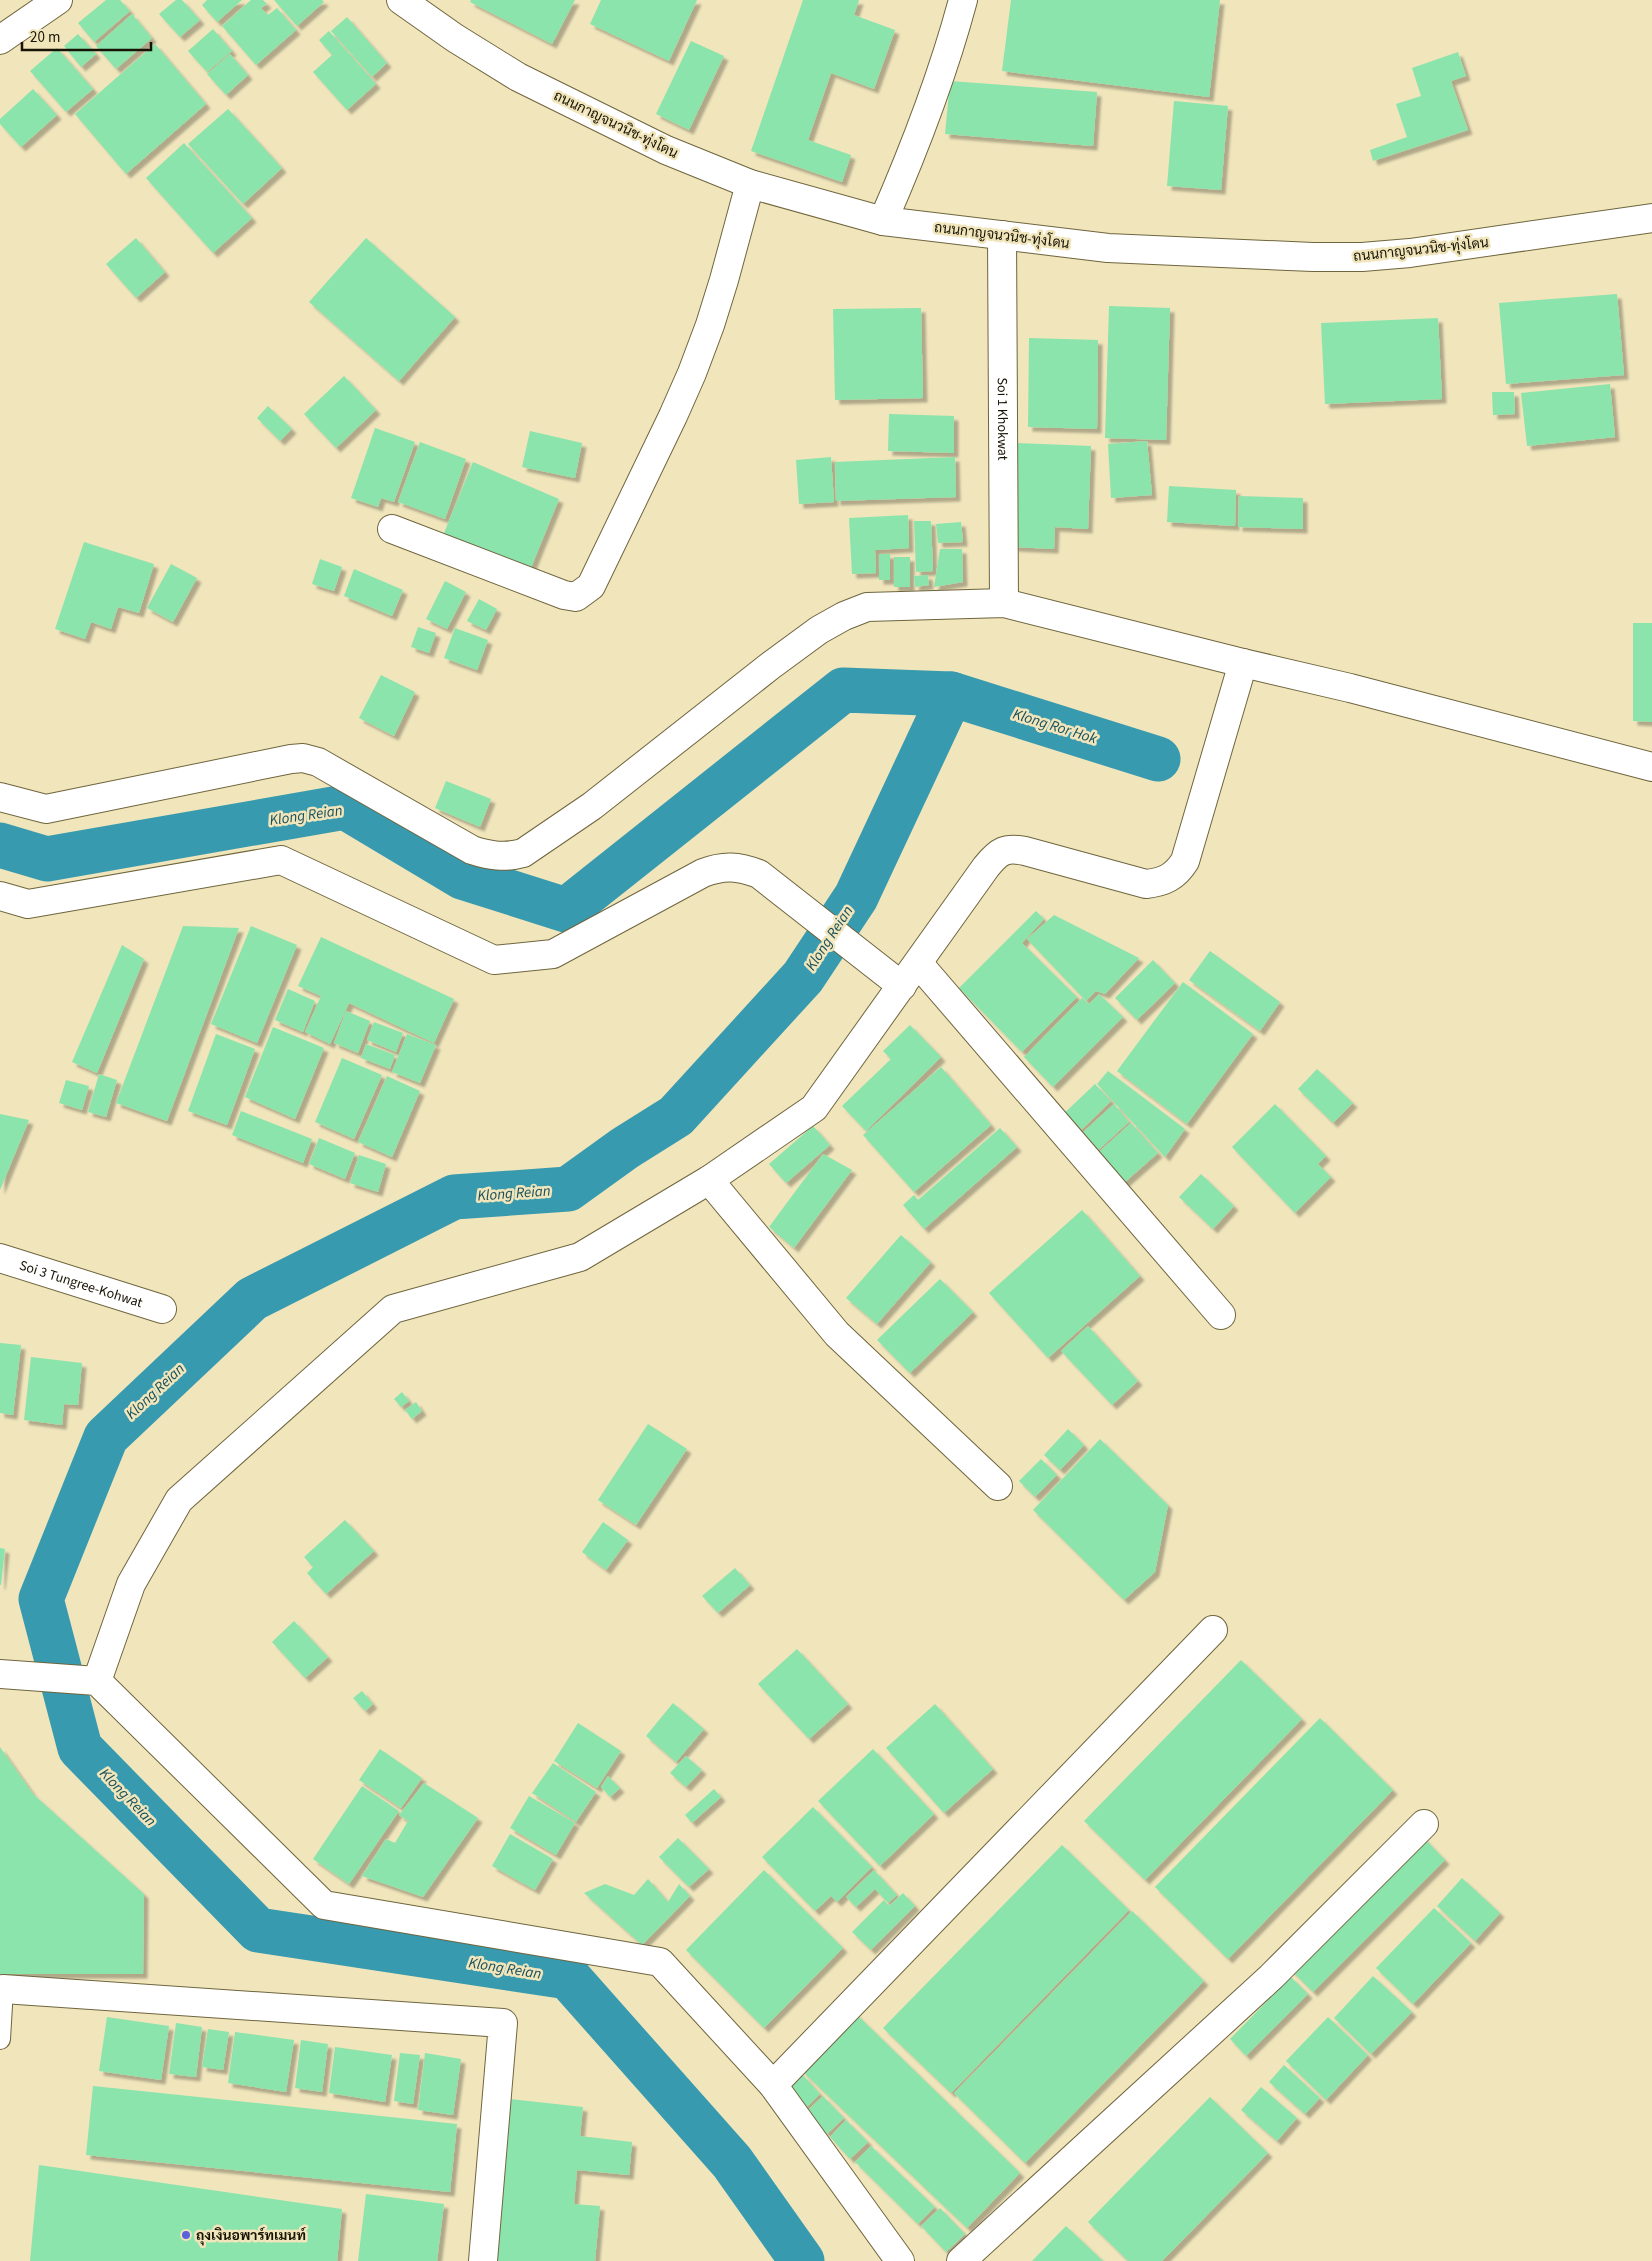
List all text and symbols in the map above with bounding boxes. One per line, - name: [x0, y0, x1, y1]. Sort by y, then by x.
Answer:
- scale bar: [22, 20, 151, 52]
- text: 20 m: [30, 27, 60, 48]
- street label: ถนนกาญจนวนิช-ทุ่งโดน: [550, 86, 681, 164]
- street label: ถนนกาญจนวนิช-ทุ่งโดน: [933, 218, 1071, 254]
- street label: ถนนกาญจนวนิช-ทุ่งโดน: [1352, 233, 1490, 267]
- street label: Soi 1 Khokwat: [992, 377, 1012, 461]
- water label: Klong Ror Hok: [1010, 704, 1100, 749]
- water label: Klong Reian: [268, 800, 344, 831]
- water label: Klong Reian: [801, 902, 858, 975]
- water label: Klong Reian: [477, 1180, 552, 1207]
- street label: Soi 3 Tungree-Kohwat: [17, 1256, 145, 1313]
- water label: Klong Reian: [121, 1359, 189, 1424]
- water label: Klong Reian: [95, 1764, 161, 1831]
- water label: Klong Reian: [467, 1952, 543, 1985]
- place label: ถุงเงินอพาร์ทเมนท์: [196, 2226, 307, 2246]
- marker: ถุงเงินอพาร์ทเมนท์: [180, 2229, 192, 2241]

